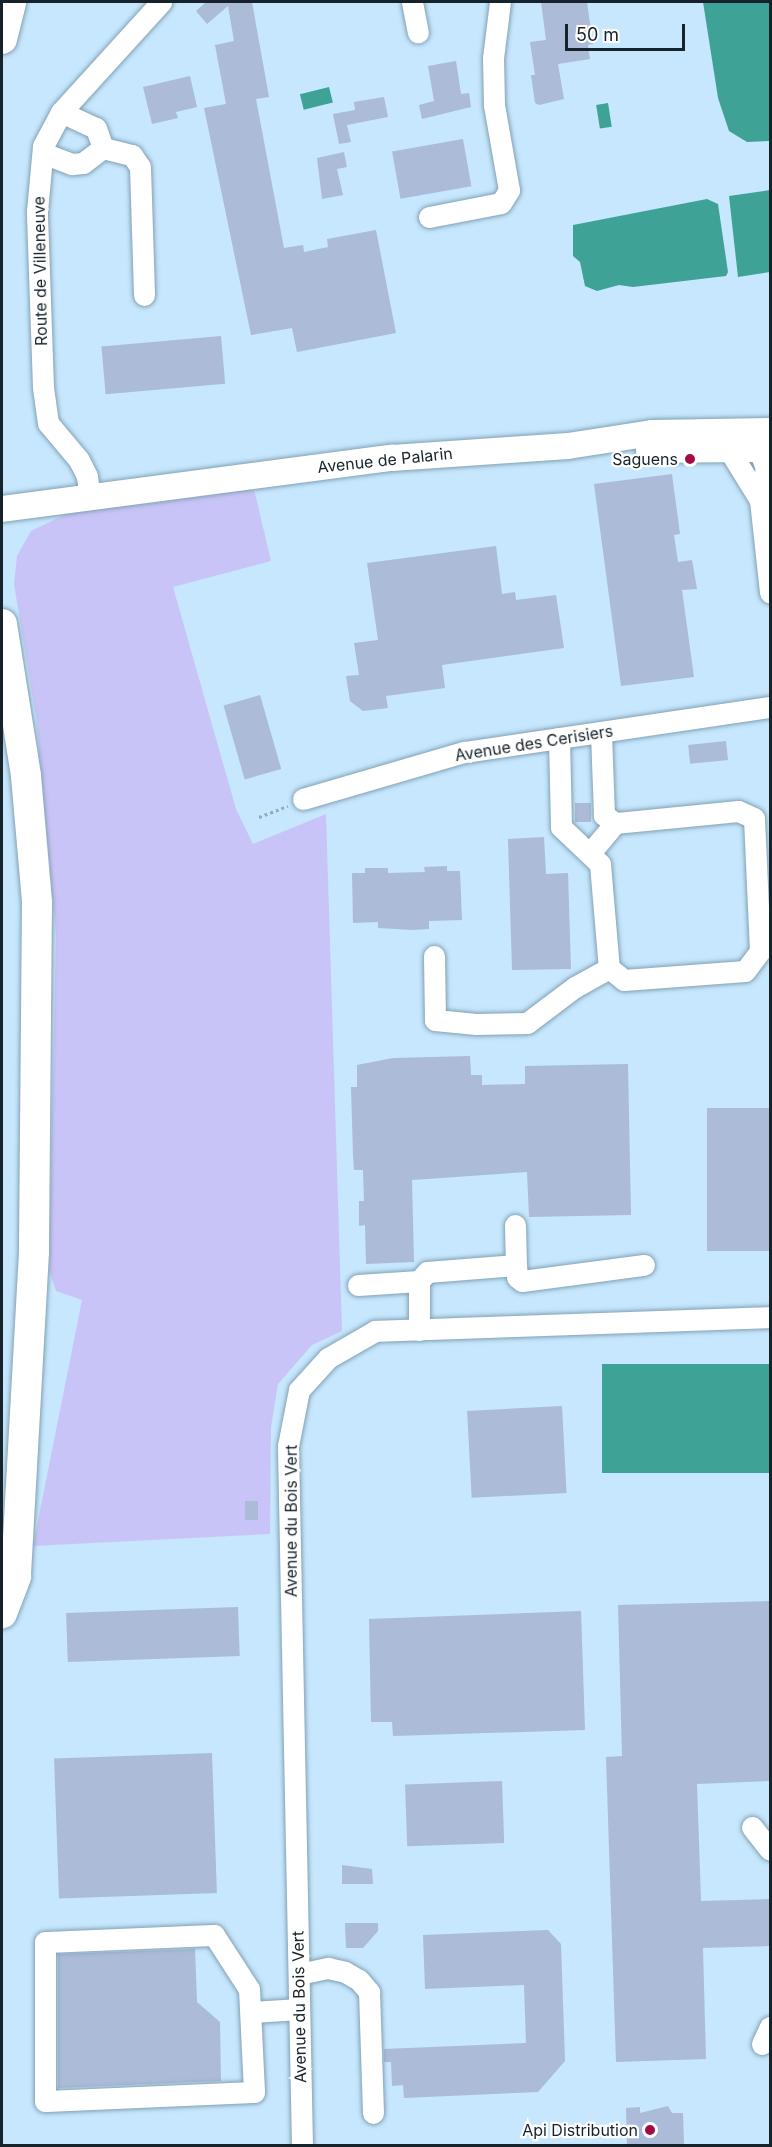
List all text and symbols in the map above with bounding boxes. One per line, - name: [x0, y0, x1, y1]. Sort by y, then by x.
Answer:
- scale bar: [568, 12, 688, 50]
- text: 50 m: [576, 24, 619, 45]
- street label: Route de Villeneuve: [29, 196, 51, 346]
- street label: Avenue de Palarin: [316, 443, 454, 477]
- place label: Saguens: [612, 449, 678, 469]
- marker: Saguens: [683, 452, 697, 466]
- street label: Avenue des Cerisiers: [453, 721, 615, 765]
- street label: Avenue du Bois Vert: [281, 1445, 301, 1597]
- street label: Avenue du Bois Vert: [288, 1931, 310, 2083]
- place label: Api Distribution: [522, 2120, 638, 2140]
- marker: Api Distribution: [643, 2123, 657, 2137]

